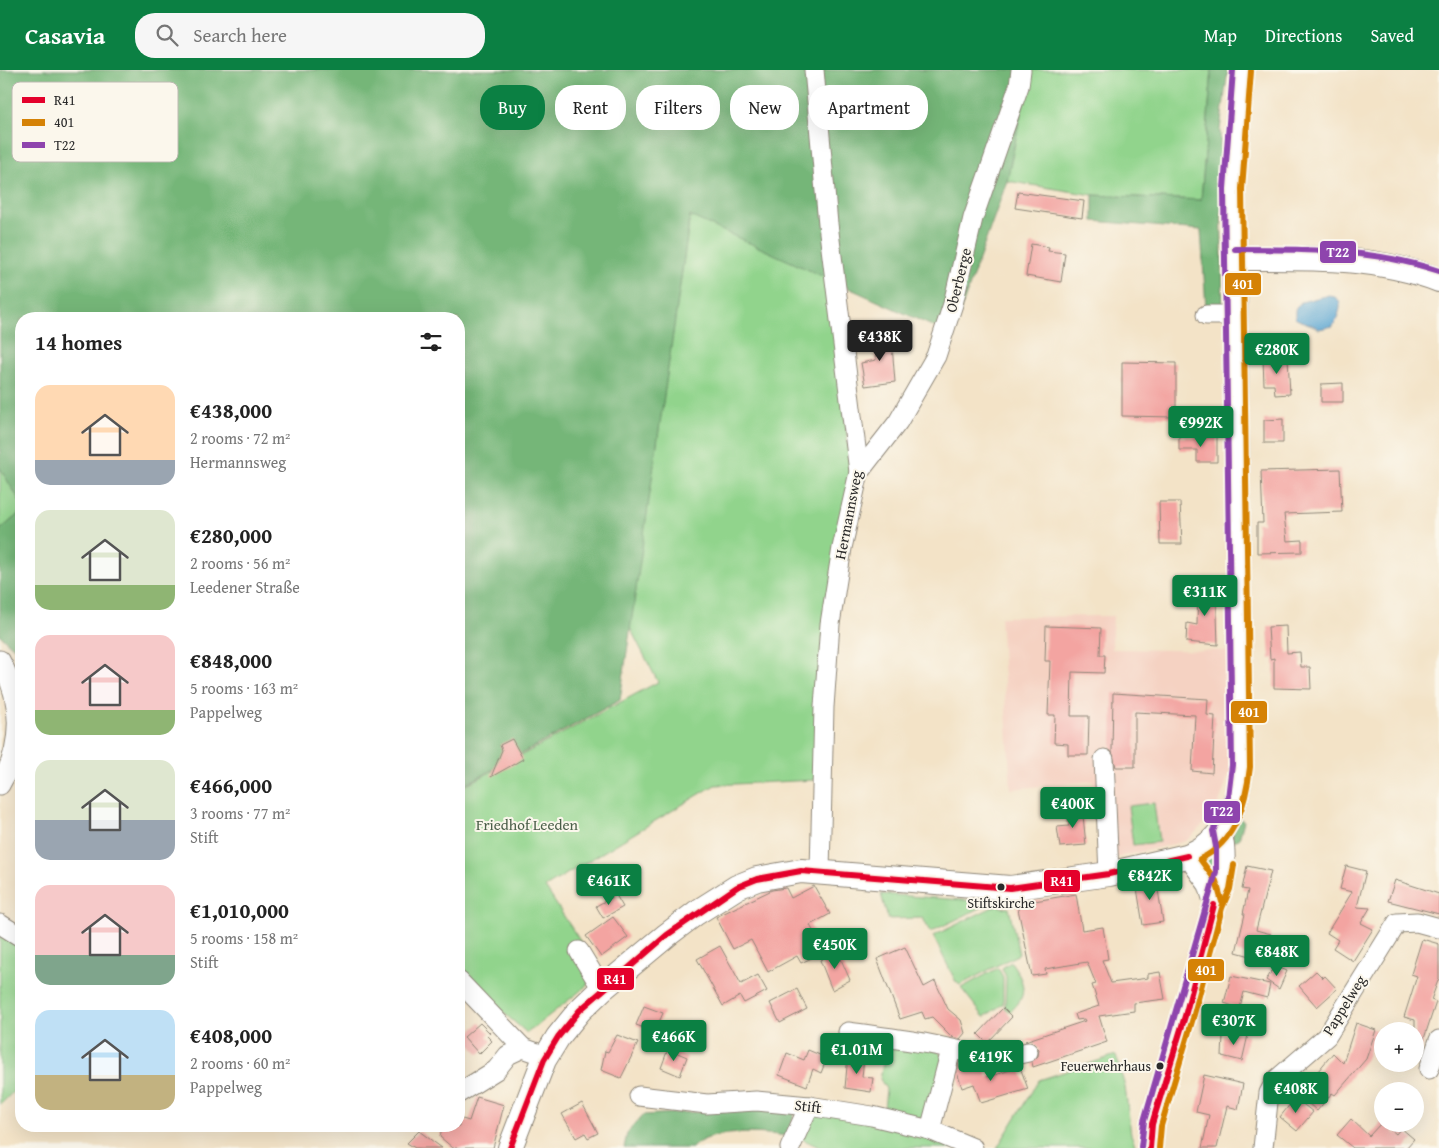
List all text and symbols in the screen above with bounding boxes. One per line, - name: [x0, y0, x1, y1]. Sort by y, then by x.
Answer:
- search box: [135, 13, 485, 58]
- text: Casavia: [25, 18, 105, 53]
- icon: search: [153, 21, 181, 49]
- text: Search here: [193, 21, 287, 49]
- text: Map: [1204, 22, 1237, 49]
- text: Directions: [1265, 22, 1342, 49]
- text: Saved: [1370, 22, 1414, 49]
- legend: [12, 82, 178, 162]
- chip: Buy: [480, 85, 545, 130]
- chip: Rent: [555, 85, 626, 130]
- chip: Filters: [636, 85, 720, 130]
- chip: New: [730, 85, 799, 130]
- chip: Apartment: [809, 85, 928, 130]
- text: R41: [54, 90, 76, 110]
- text: 401: [54, 112, 74, 132]
- text: T22: [54, 135, 75, 155]
- line badge: T22: [1319, 240, 1357, 264]
- text: T22: [1327, 242, 1349, 262]
- street label: Oberberge: [940, 246, 976, 314]
- line badge: 401: [1224, 272, 1262, 296]
- text: 401: [1232, 274, 1254, 294]
- pin: €438K: [845, 320, 915, 362]
- text: €438K: [858, 324, 902, 348]
- text: 14 homes: [35, 327, 122, 358]
- icon: filters: [417, 328, 445, 356]
- pin: €280K: [1242, 332, 1312, 375]
- text: €280K: [1255, 337, 1299, 361]
- text: €438,000: [190, 395, 272, 426]
- icon: home: [75, 405, 135, 465]
- pin: €992K: [1166, 406, 1236, 448]
- text: €992K: [1179, 410, 1223, 434]
- text: 2 rooms · 72 m²: [190, 426, 290, 450]
- text: Hermannsweg: [190, 450, 286, 474]
- street label: Hermannsweg: [829, 468, 867, 561]
- text: €280,000: [190, 520, 272, 551]
- icon: home: [75, 530, 135, 590]
- text: 2 rooms · 56 m²: [190, 551, 290, 575]
- pin: €311K: [1170, 574, 1240, 617]
- text: Leedener Straße: [190, 575, 300, 599]
- text: €311K: [1183, 579, 1227, 603]
- text: €848,000: [190, 645, 272, 676]
- icon: home: [75, 655, 135, 715]
- text: 5 rooms · 163 m²: [190, 676, 298, 700]
- text: Pappelweg: [190, 700, 262, 724]
- line badge: 401: [1230, 700, 1268, 724]
- text: 401: [1238, 702, 1260, 722]
- text: €466,000: [190, 770, 272, 801]
- icon: home: [75, 780, 135, 840]
- pin: €400K: [1038, 786, 1108, 829]
- text: €400K: [1051, 791, 1095, 815]
- line badge: T22: [1203, 800, 1241, 824]
- text: 3 rooms · 77 m²: [190, 801, 290, 825]
- text: T22: [1211, 801, 1233, 821]
- park label: Friedhof Leeden: [476, 814, 578, 835]
- text: Stift: [190, 825, 219, 849]
- pin: €842K: [1115, 858, 1185, 901]
- text: €842K: [1128, 863, 1172, 887]
- pin: €461K: [574, 864, 644, 906]
- text: €461K: [587, 868, 631, 892]
- line badge: R41: [1043, 869, 1081, 893]
- text: R41: [1050, 871, 1074, 891]
- marker: Stiftskirche: [996, 882, 1006, 892]
- place label: Stiftskirche: [967, 893, 1035, 913]
- text: €1,010,000: [190, 895, 289, 926]
- icon: home: [75, 905, 135, 965]
- text: 5 rooms · 158 m²: [190, 926, 298, 950]
- pin: €450K: [800, 928, 870, 970]
- text: €450K: [813, 932, 857, 956]
- pin: €848K: [1242, 934, 1312, 977]
- text: €848K: [1255, 939, 1299, 963]
- text: Stift: [190, 950, 219, 974]
- line badge: 401: [1187, 958, 1225, 982]
- text: 401: [1195, 960, 1217, 980]
- line badge: R41: [596, 967, 635, 991]
- text: R41: [603, 969, 627, 989]
- street label: Pappelweg: [1317, 970, 1371, 1039]
- pin: €307K: [1199, 1004, 1269, 1046]
- text: €307K: [1212, 1008, 1256, 1032]
- text: €408,000: [190, 1020, 272, 1051]
- pin: €466K: [639, 1020, 709, 1062]
- map controls: [1374, 1022, 1424, 1132]
- button: +: [1374, 1022, 1424, 1072]
- text: €466K: [652, 1024, 696, 1048]
- icon: home: [75, 1030, 135, 1090]
- pin: €1.01M: [816, 1032, 898, 1075]
- text: €1.01M: [831, 1037, 883, 1061]
- pin: €419K: [956, 1040, 1026, 1082]
- text: €419K: [969, 1044, 1013, 1068]
- text: 2 rooms · 60 m²: [190, 1051, 290, 1075]
- place label: Feuerwehrhaus: [1061, 1056, 1151, 1076]
- marker: Feuerwehrhaus: [1155, 1061, 1165, 1071]
- pin: €408K: [1261, 1072, 1331, 1114]
- text: Pappelweg: [190, 1075, 262, 1099]
- text: €408K: [1274, 1076, 1318, 1100]
- button: −: [1374, 1082, 1424, 1132]
- street label: Stift: [793, 1094, 823, 1118]

